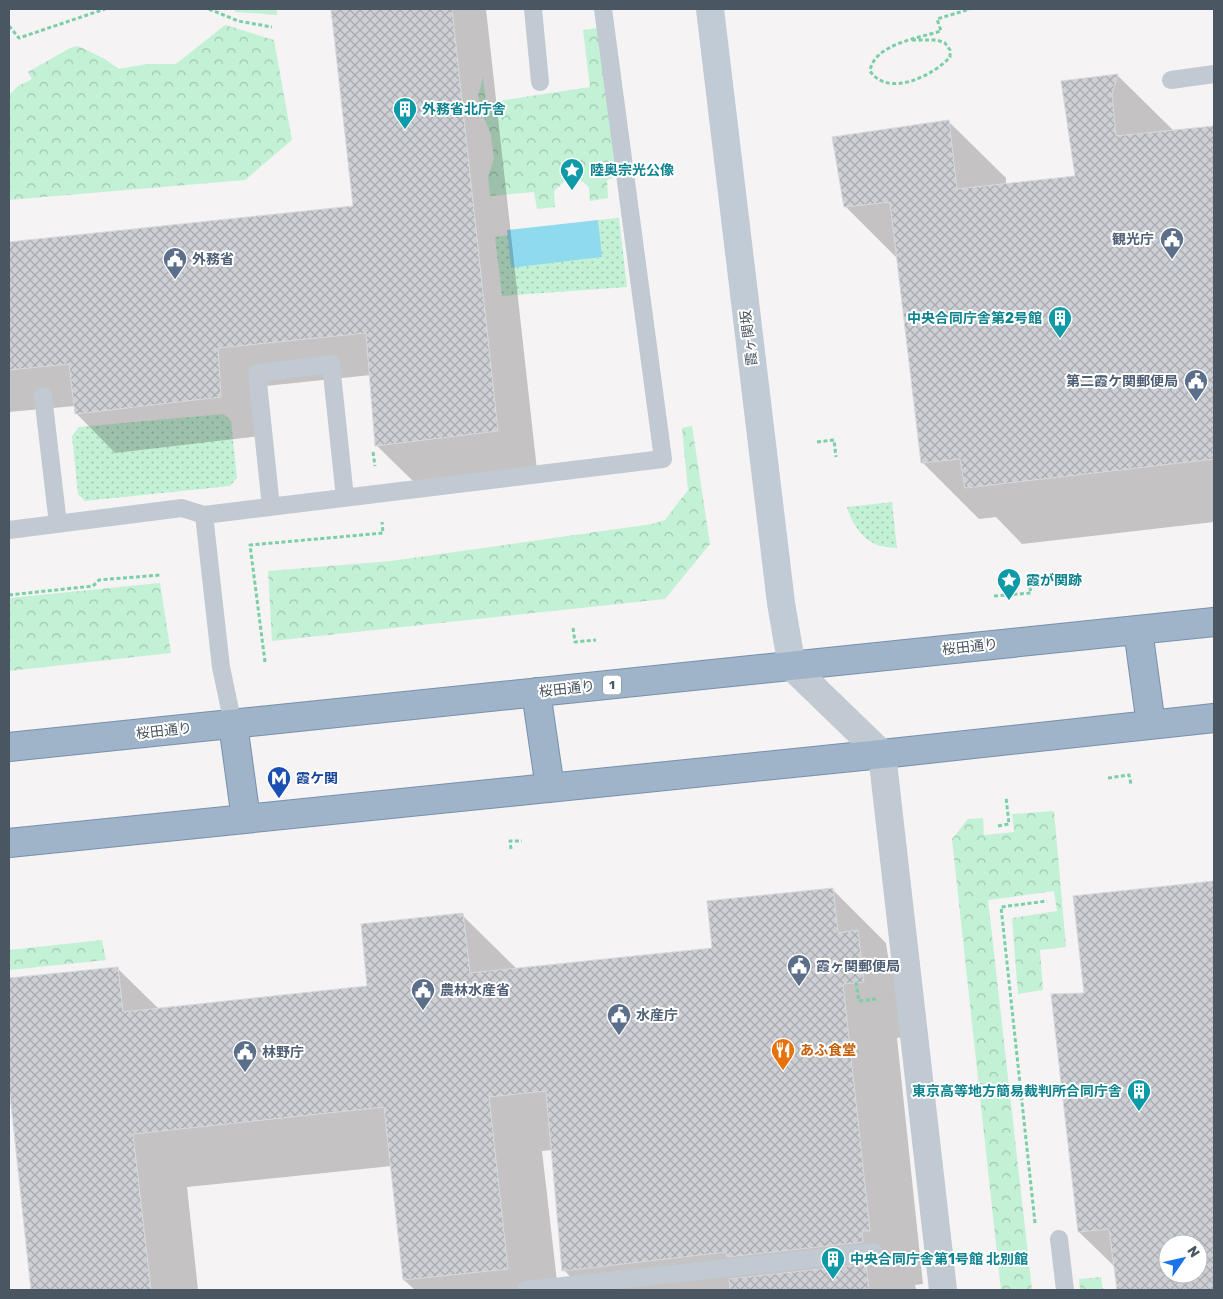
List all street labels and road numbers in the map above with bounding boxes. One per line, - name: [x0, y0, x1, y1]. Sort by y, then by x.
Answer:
- street label: 霞ヶ関坂: [737, 309, 761, 367]
- street label: 桜田通り: [941, 636, 999, 658]
- road number: 1: [603, 676, 621, 694]
- street label: 桜田通り: [538, 678, 596, 700]
- street label: 桜田通り: [135, 720, 193, 742]

